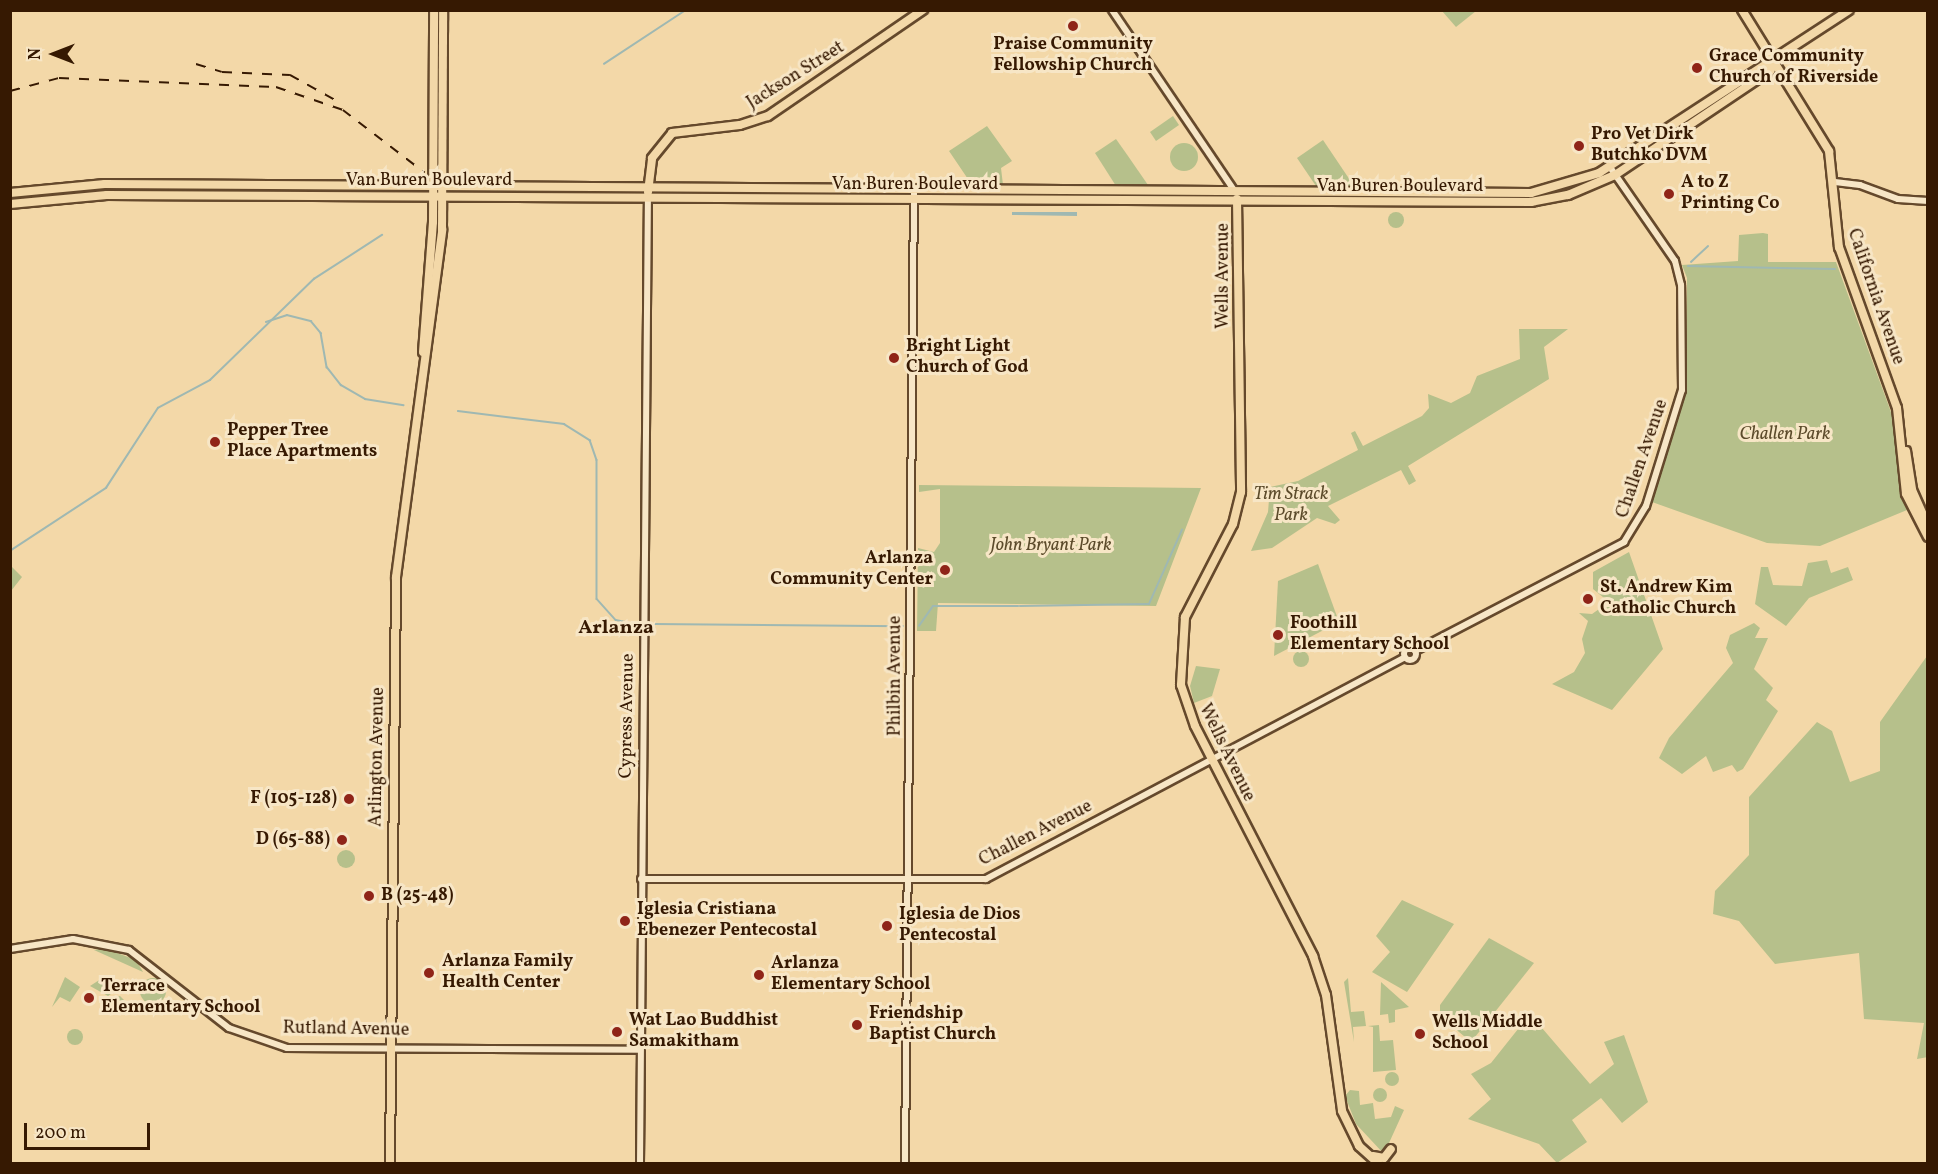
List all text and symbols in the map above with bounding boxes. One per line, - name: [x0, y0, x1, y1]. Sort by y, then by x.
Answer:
- marker: Praise Community Fellowship Church: [1066, 19, 1080, 33]
- north arrow: [24, 24, 84, 84]
- place label: Praise Community Fellowship Church: [993, 35, 1153, 78]
- street label: Jackson Street: [743, 37, 849, 115]
- place label: Grace Community Church of Riverside: [1709, 47, 1877, 90]
- text: N: [25, 48, 47, 60]
- marker: Grace Community Church of Riverside: [1690, 61, 1704, 75]
- place label: Pro Vet Dirk Butchko DVM: [1591, 125, 1707, 168]
- marker: Pro Vet Dirk Butchko DVM: [1572, 139, 1586, 153]
- street label: Van Buren Boulevard: [346, 170, 512, 192]
- place label: A to Z Printing Co: [1681, 173, 1779, 216]
- street label: Van Buren Boulevard: [832, 174, 998, 196]
- street label: Van Buren Boulevard: [1317, 176, 1483, 198]
- marker: A to Z Printing Co: [1662, 187, 1676, 201]
- street label: Wells Avenue: [1213, 223, 1235, 329]
- street label: California Avenue: [1842, 226, 1908, 368]
- place label: Bright Light Church of God: [906, 337, 1027, 380]
- marker: Bright Light Church of God: [887, 351, 901, 365]
- street label: Challen Avenue: [1613, 397, 1673, 521]
- place label: Pepper Tree Place Apartments: [227, 421, 377, 464]
- park label: Challen Park: [1740, 424, 1830, 446]
- marker: Pepper Tree Place Apartments: [208, 435, 222, 449]
- park label: Tim Strack Park: [1254, 485, 1328, 528]
- park label: John Bryant Park: [990, 535, 1112, 557]
- place label: Arlanza Community Center: [770, 549, 933, 592]
- marker: Arlanza Community Center: [938, 563, 952, 577]
- place label: St. Andrew Kim Catholic Church: [1600, 578, 1736, 620]
- marker: St. Andrew Kim Catholic Church: [1581, 592, 1595, 606]
- place label: Foothill Elementary School: [1290, 614, 1450, 656]
- district label: Arlanza: [578, 616, 654, 640]
- street label: Philbin Avenue: [885, 616, 907, 736]
- marker: Foothill Elementary School: [1271, 628, 1285, 642]
- street label: Cypress Avenue: [616, 653, 640, 779]
- street label: Arlington Avenue: [366, 687, 390, 827]
- street label: Wells Avenue: [1193, 701, 1259, 805]
- place label: F (105-128): [250, 788, 337, 810]
- marker: F (105-128): [342, 792, 356, 806]
- street label: Challen Avenue: [976, 796, 1096, 872]
- place label: D (65-88): [256, 829, 330, 851]
- marker: D (65-88): [335, 833, 349, 847]
- place label: B (25-48): [381, 885, 454, 907]
- marker: B (25-48): [362, 889, 376, 903]
- place label: Iglesia Cristiana Ebenezer Pentecostal: [637, 900, 817, 942]
- place label: Iglesia de Dios Pentecostal: [899, 905, 1021, 948]
- marker: Iglesia Cristiana Ebenezer Pentecostal: [618, 914, 632, 928]
- marker: Iglesia de Dios Pentecostal: [880, 919, 894, 933]
- place label: Arlanza Family Health Center: [442, 952, 573, 994]
- place label: Arlanza Elementary School: [771, 954, 931, 996]
- marker: Arlanza Family Health Center: [420, 964, 438, 982]
- marker: Arlanza Elementary School: [752, 968, 766, 982]
- place label: Terrace Elementary School: [101, 977, 261, 1020]
- marker: Terrace Elementary School: [82, 991, 96, 1005]
- place label: Friendship Baptist Church: [869, 1004, 996, 1046]
- place label: Wat Lao Buddhist Samakitham: [629, 1011, 778, 1054]
- place label: Wells Middle School: [1432, 1013, 1543, 1056]
- street label: Rutland Avenue: [283, 1018, 409, 1042]
- marker: Friendship Baptist Church: [850, 1018, 864, 1032]
- marker: Wat Lao Buddhist Samakitham: [610, 1025, 624, 1039]
- marker: Wells Middle School: [1413, 1027, 1427, 1041]
- scale bar: [27, 1111, 153, 1149]
- text: 200 m: [35, 1121, 86, 1146]

